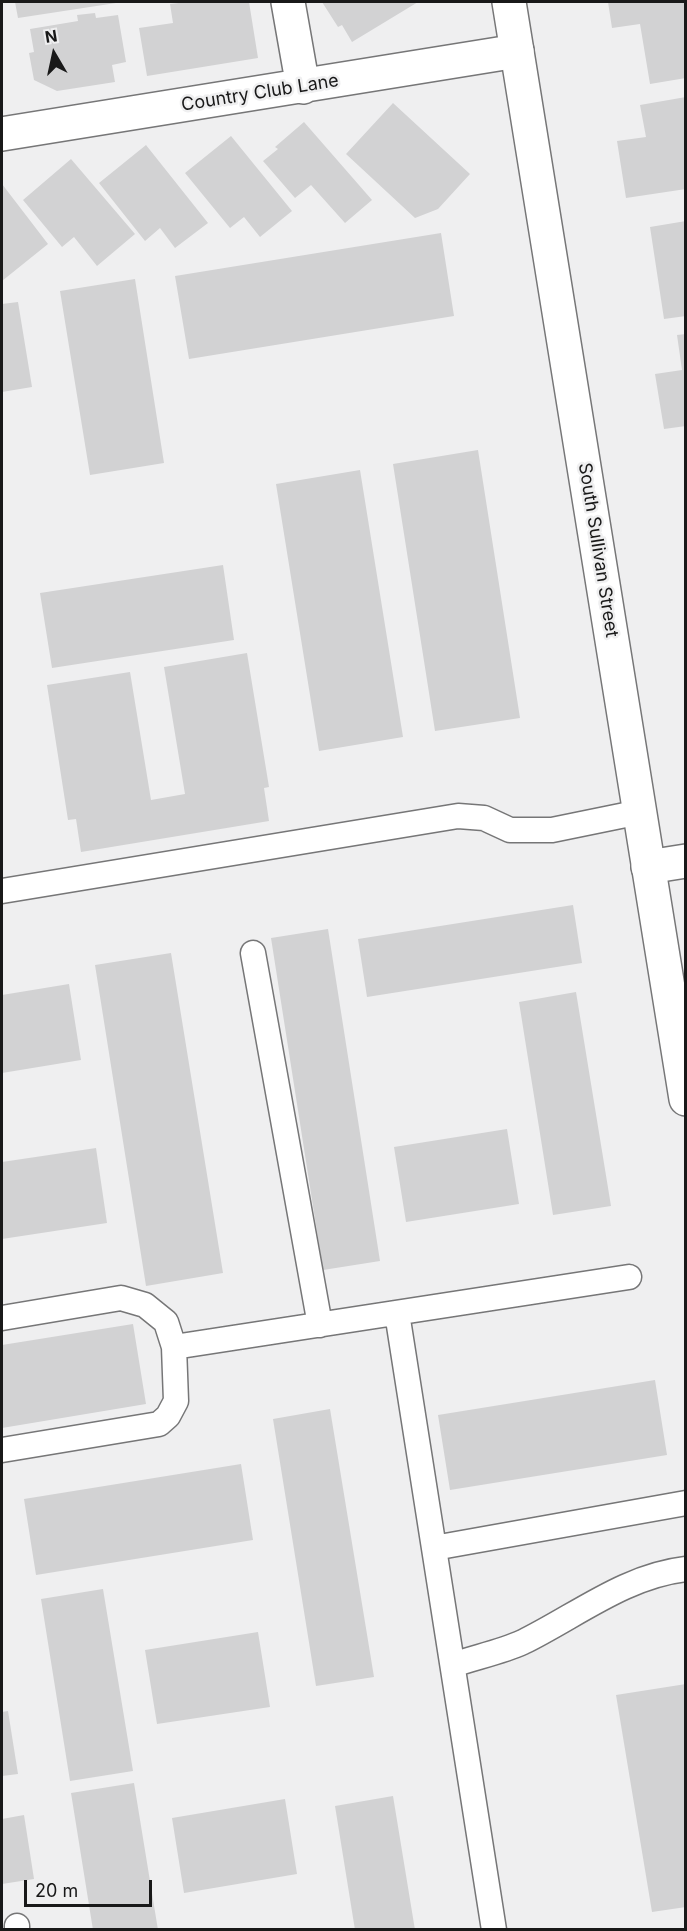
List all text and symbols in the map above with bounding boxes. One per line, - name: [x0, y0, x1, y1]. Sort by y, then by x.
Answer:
- north arrow: [24, 24, 84, 84]
- text: N: [44, 25, 59, 47]
- street label: Country Club Lane: [180, 70, 340, 116]
- street label: South Sullivan Street: [574, 461, 622, 639]
- scale bar: [27, 1868, 154, 1906]
- text: 20 m: [35, 1880, 78, 1901]

